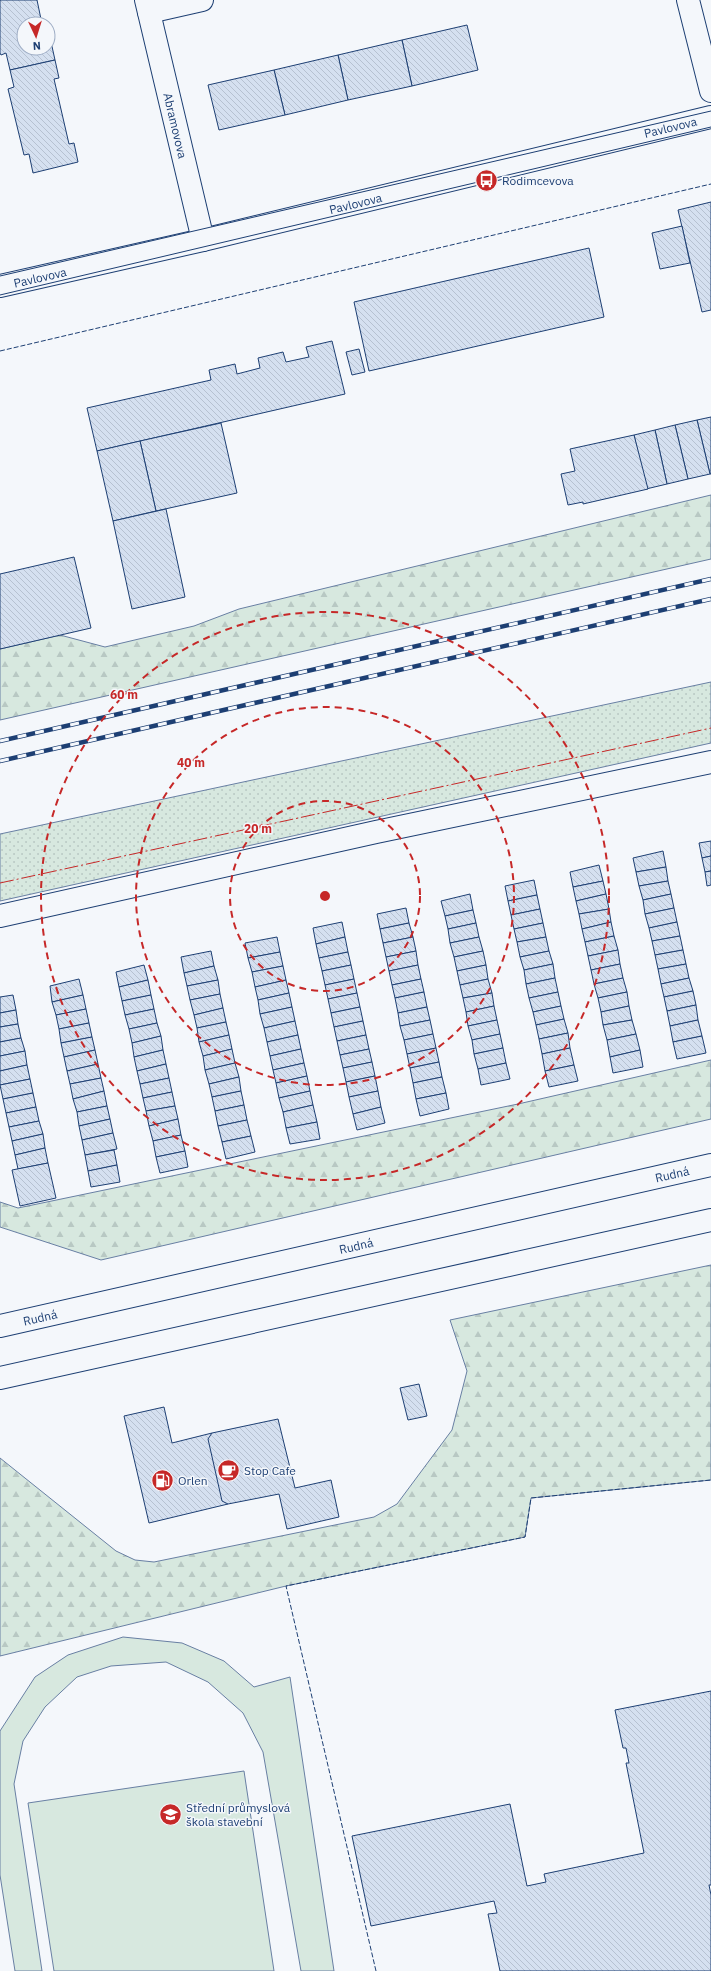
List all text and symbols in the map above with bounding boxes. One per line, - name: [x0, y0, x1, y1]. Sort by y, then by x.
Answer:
- north arrow: [16, 16, 56, 56]
- text: N: [32, 39, 41, 53]
- street label: Abramovova: [161, 91, 191, 161]
- street label: Pavlovova: [642, 113, 699, 140]
- bus stop icon: Rodimcevova: [473, 167, 499, 193]
- place label: Rodimcevova: [502, 173, 574, 188]
- street label: Pavlovova: [327, 189, 384, 217]
- street label: Pavlovova: [12, 264, 69, 290]
- text: 60 m: [110, 687, 138, 702]
- text: 40 m: [177, 755, 205, 770]
- text: 20 m: [244, 821, 272, 836]
- centre of rings: [318, 889, 332, 903]
- street label: Rudná: [653, 1163, 691, 1185]
- street label: Rudná: [337, 1234, 375, 1257]
- street label: Rudná: [21, 1306, 59, 1328]
- cafe icon: Stop Cafe: [215, 1457, 241, 1483]
- place label: Stop Cafe: [244, 1463, 296, 1478]
- fuel station icon: Orlen: [150, 1467, 176, 1493]
- place label: Orlen: [178, 1473, 208, 1488]
- place label: Střední průmyslová škola stavební: [186, 1800, 291, 1829]
- school or university icon: Střední průmyslová škola stavební: [157, 1801, 183, 1827]

